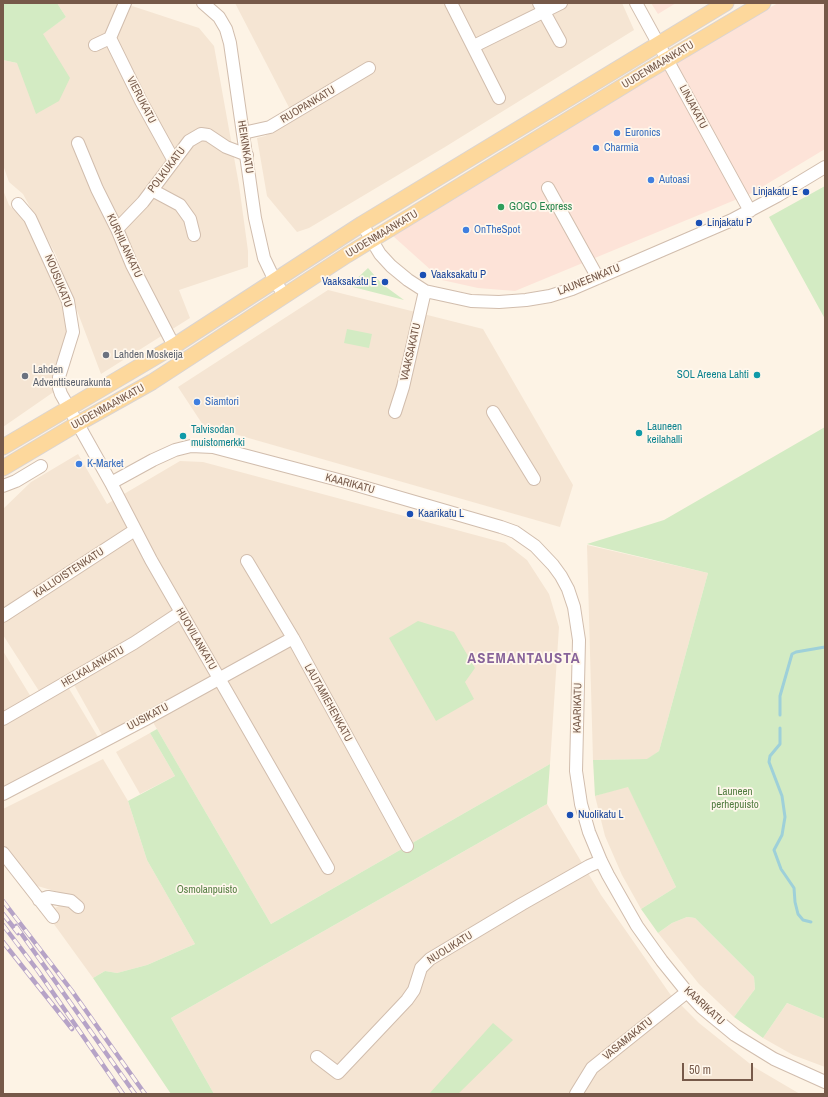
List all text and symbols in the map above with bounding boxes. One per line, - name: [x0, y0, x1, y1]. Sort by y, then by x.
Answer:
- street label: UUDENMAANKATU: [620, 38, 696, 92]
- street label: VIERUKATU: [124, 74, 158, 126]
- street label: LINJAKATU: [676, 83, 710, 131]
- street label: RUOPANKATU: [278, 84, 338, 126]
- street label: HEIKINKATU: [234, 120, 256, 174]
- place label: Euronics: [625, 126, 661, 140]
- marker: Euronics: [612, 128, 622, 138]
- place label: Charmia: [604, 141, 639, 155]
- marker: Charmia: [591, 143, 601, 153]
- street label: POLKUKATU: [145, 144, 189, 196]
- place label: Autoasi: [659, 173, 690, 187]
- marker: Autoasi: [646, 175, 656, 185]
- place label: Linjakatu E: [753, 185, 798, 199]
- marker: Linjakatu E: [801, 187, 811, 197]
- place label: GOGO Express: [509, 200, 572, 214]
- marker: GOGO Express: [496, 202, 506, 212]
- street label: UUDENMAANKATU: [344, 207, 420, 261]
- street label: KURHILANKATU: [103, 212, 145, 280]
- place label: Linjakatu P: [707, 216, 752, 230]
- marker: Linjakatu P: [694, 218, 704, 228]
- place label: OnTheSpot: [474, 223, 520, 237]
- marker: OnTheSpot: [461, 225, 471, 235]
- street label: NOUSUKATU: [41, 253, 75, 309]
- street label: LAUNEENKATU: [556, 262, 622, 298]
- place label: Vaaksakatu P: [431, 268, 486, 282]
- marker: Vaaksakatu P: [418, 270, 428, 280]
- place label: Vaaksakatu E: [322, 275, 377, 289]
- marker: Vaaksakatu E: [380, 277, 390, 287]
- street label: VAAKSAKATU: [398, 322, 424, 382]
- place label: Lahden Moskeija: [114, 348, 183, 362]
- marker: Lahden Moskeija: [101, 350, 111, 360]
- place label: Lahden Adventtiseurakunta: [33, 363, 111, 389]
- place label: SOL Areena Lahti: [677, 368, 749, 382]
- marker: SOL Areena Lahti: [752, 370, 762, 380]
- marker: Lahden Adventtiseurakunta: [20, 371, 30, 381]
- street label: UUDENMAANKATU: [69, 381, 147, 433]
- place label: Siamtori: [205, 395, 239, 409]
- marker: Siamtori: [192, 397, 202, 407]
- place label: Launeen keilahalli: [647, 420, 683, 446]
- place label: Talvisodan muistomerkki: [191, 423, 245, 449]
- marker: Launeen keilahalli: [634, 428, 644, 438]
- marker: Talvisodan muistomerkki: [178, 431, 188, 441]
- place label: K-Market: [87, 457, 124, 471]
- marker: K-Market: [74, 459, 84, 469]
- street label: KAARIKATU: [324, 471, 376, 497]
- place label: Kaarikatu L: [418, 507, 464, 521]
- marker: Kaarikatu L: [405, 509, 415, 519]
- street label: KALLIOISTENKATU: [31, 545, 107, 601]
- street label: HUOVILANKATU: [173, 606, 219, 672]
- street label: HELKALANKATU: [59, 644, 127, 690]
- district label: ASEMANTAUSTA: [467, 650, 581, 668]
- street label: LAUTAMIEHENKATU: [301, 662, 355, 744]
- street label: KAARIKATU: [571, 683, 585, 733]
- street label: UUSIKATU: [125, 701, 171, 733]
- park label: Launeen perhepuisto: [711, 785, 759, 811]
- place label: Nuolikatu L: [578, 808, 624, 822]
- marker: Nuolikatu L: [565, 810, 575, 820]
- park label: Osmolanpuisto: [177, 883, 237, 897]
- street label: NUOLIKATU: [425, 929, 475, 967]
- street label: KAARIKATU: [681, 984, 727, 1028]
- street label: VASAMAKATU: [600, 1015, 656, 1063]
- scale bar: [684, 1055, 755, 1081]
- text: 50 m: [689, 1062, 711, 1078]

